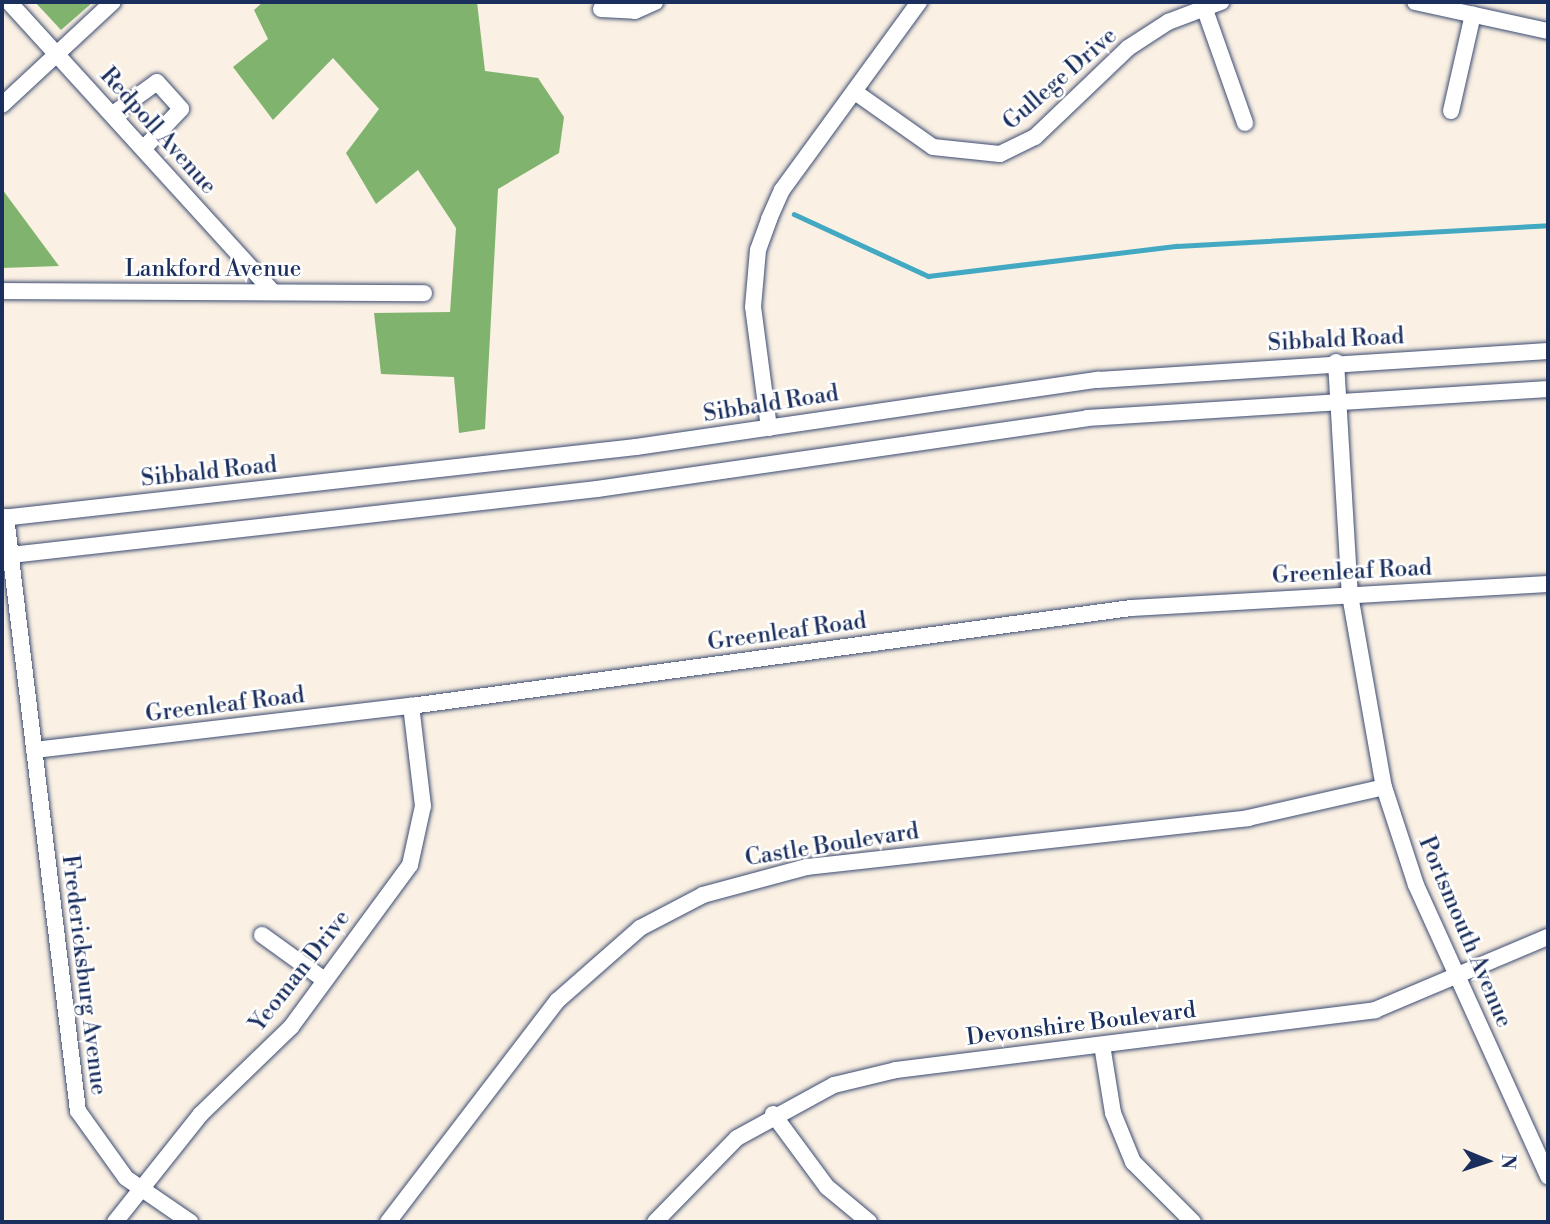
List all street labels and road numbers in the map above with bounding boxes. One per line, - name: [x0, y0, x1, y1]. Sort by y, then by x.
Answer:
- street label: Gullege Drive: [997, 22, 1123, 136]
- street label: Redpoll Avenue: [94, 62, 222, 200]
- street label: Lankford Avenue: [125, 255, 301, 283]
- street label: Sibbald Road: [1267, 323, 1405, 357]
- street label: Sibbald Road: [701, 380, 841, 428]
- street label: Sibbald Road: [140, 451, 278, 493]
- street label: Greenleaf Road: [1271, 554, 1433, 590]
- street label: Greenleaf Road: [706, 607, 868, 657]
- street label: Greenleaf Road: [144, 682, 306, 728]
- street label: Castle Boulevard: [743, 818, 921, 872]
- street label: Portsmouth Avenue: [1412, 832, 1518, 1032]
- street label: Fredericksburg Avenue: [56, 853, 112, 1097]
- street label: Yeoman Drive: [244, 905, 356, 1037]
- street label: Devonshire Boulevard: [965, 996, 1197, 1052]

